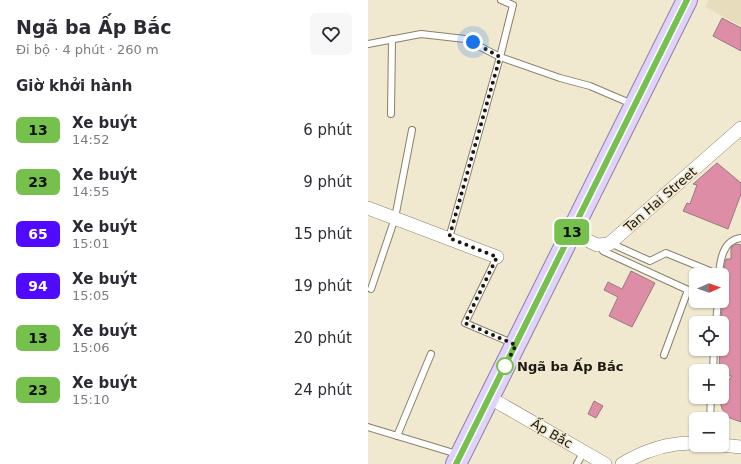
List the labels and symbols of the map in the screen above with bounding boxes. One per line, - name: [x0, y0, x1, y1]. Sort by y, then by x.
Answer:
- your location: [463, 32, 483, 52]
- street label: Tan Hai Street: [620, 164, 700, 236]
- line badge: 13: [554, 219, 590, 245]
- north arrow: [689, 268, 729, 308]
- marker: Ngã ba Ấp Bắc: [496, 357, 514, 375]
- place label: Ngã ba Ấp Bắc: [517, 357, 623, 374]
- street label: Ấp Bắc: [528, 415, 576, 451]

